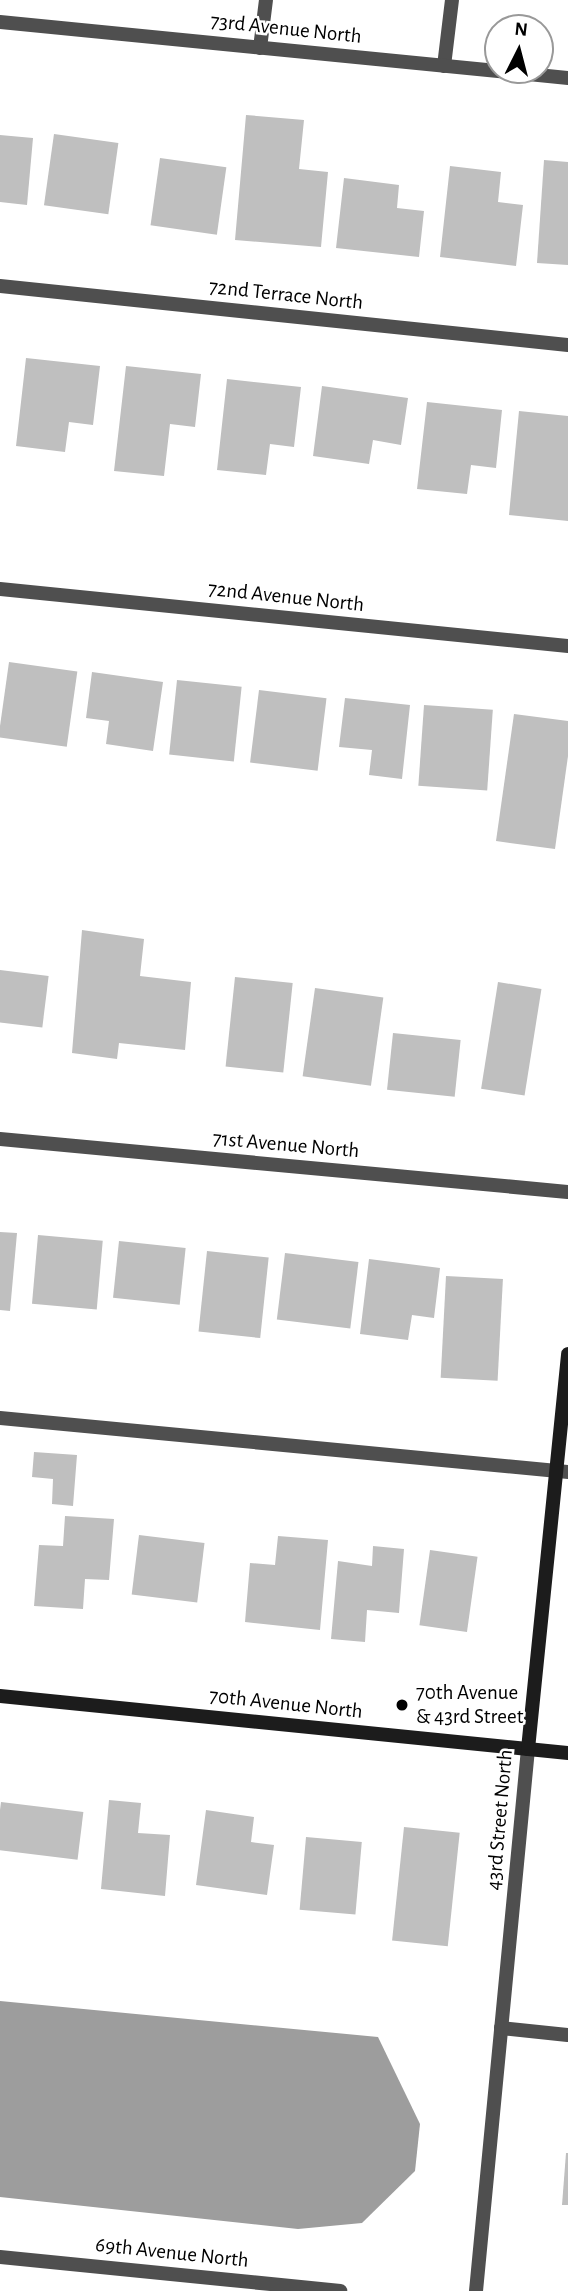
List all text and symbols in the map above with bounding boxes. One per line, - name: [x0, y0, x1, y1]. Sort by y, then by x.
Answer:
- street label: 73rd Avenue North: [209, 9, 363, 49]
- north arrow: [484, 14, 554, 84]
- text: N: [513, 19, 529, 40]
- street label: 72nd Terrace North: [208, 274, 364, 316]
- street label: 72nd Avenue North: [207, 576, 365, 618]
- street label: 71st Avenue North: [212, 1126, 360, 1164]
- place label: 70th Avenue & 43rd Street: [416, 1680, 523, 1730]
- street label: 70th Avenue North: [208, 1683, 364, 1725]
- marker: 70th Avenue & 43rd Street: [394, 1697, 410, 1713]
- street label: 43rd Street North: [481, 1749, 519, 1891]
- street label: 69th Avenue North: [94, 2232, 250, 2274]

